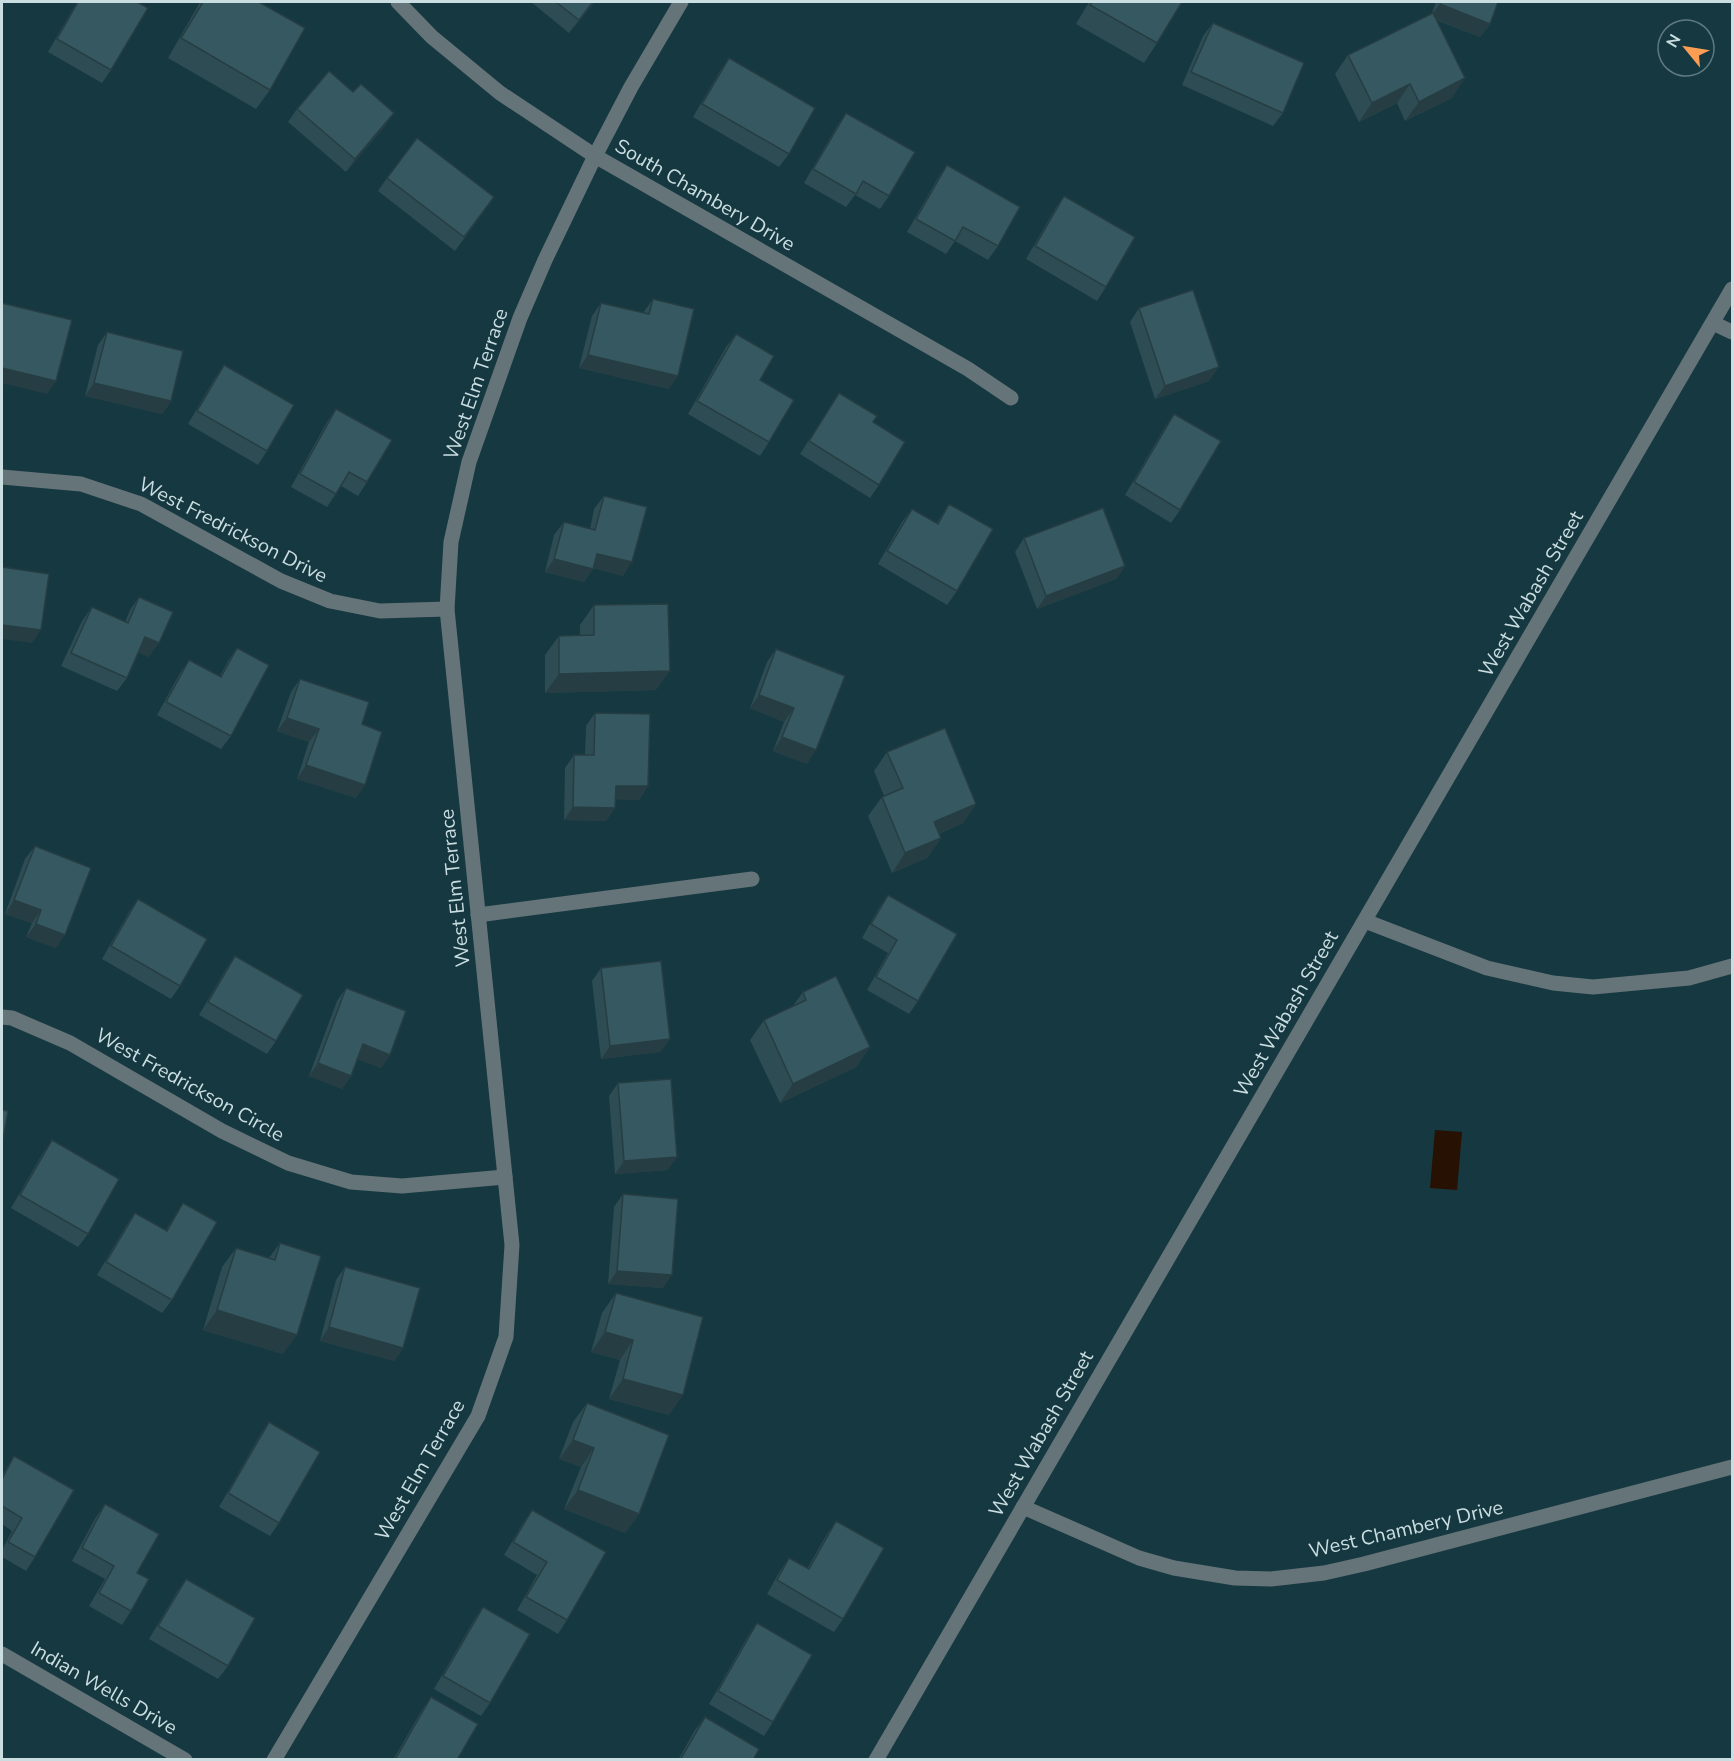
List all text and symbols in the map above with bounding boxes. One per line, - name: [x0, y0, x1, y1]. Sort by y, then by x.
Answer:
- north arrow: [1656, 18, 1716, 78]
- text: N: [1661, 30, 1686, 52]
- street label: South Chambery Drive: [610, 132, 800, 258]
- street label: West Elm Terrace: [437, 305, 515, 463]
- street label: West Fredrickson Drive: [134, 471, 332, 589]
- street label: West Wabash Street: [1472, 505, 1590, 682]
- street label: West Elm Terrace: [433, 808, 477, 968]
- street label: West Wabash Street: [1227, 925, 1345, 1102]
- street label: West Fredrickson Circle: [91, 1022, 289, 1148]
- street label: West Wabash Street: [982, 1345, 1100, 1522]
- street label: West Elm Terrace: [369, 1395, 471, 1545]
- street label: West Chambery Drive: [1306, 1494, 1506, 1564]
- street label: Indian Wells Drive: [26, 1635, 182, 1741]

